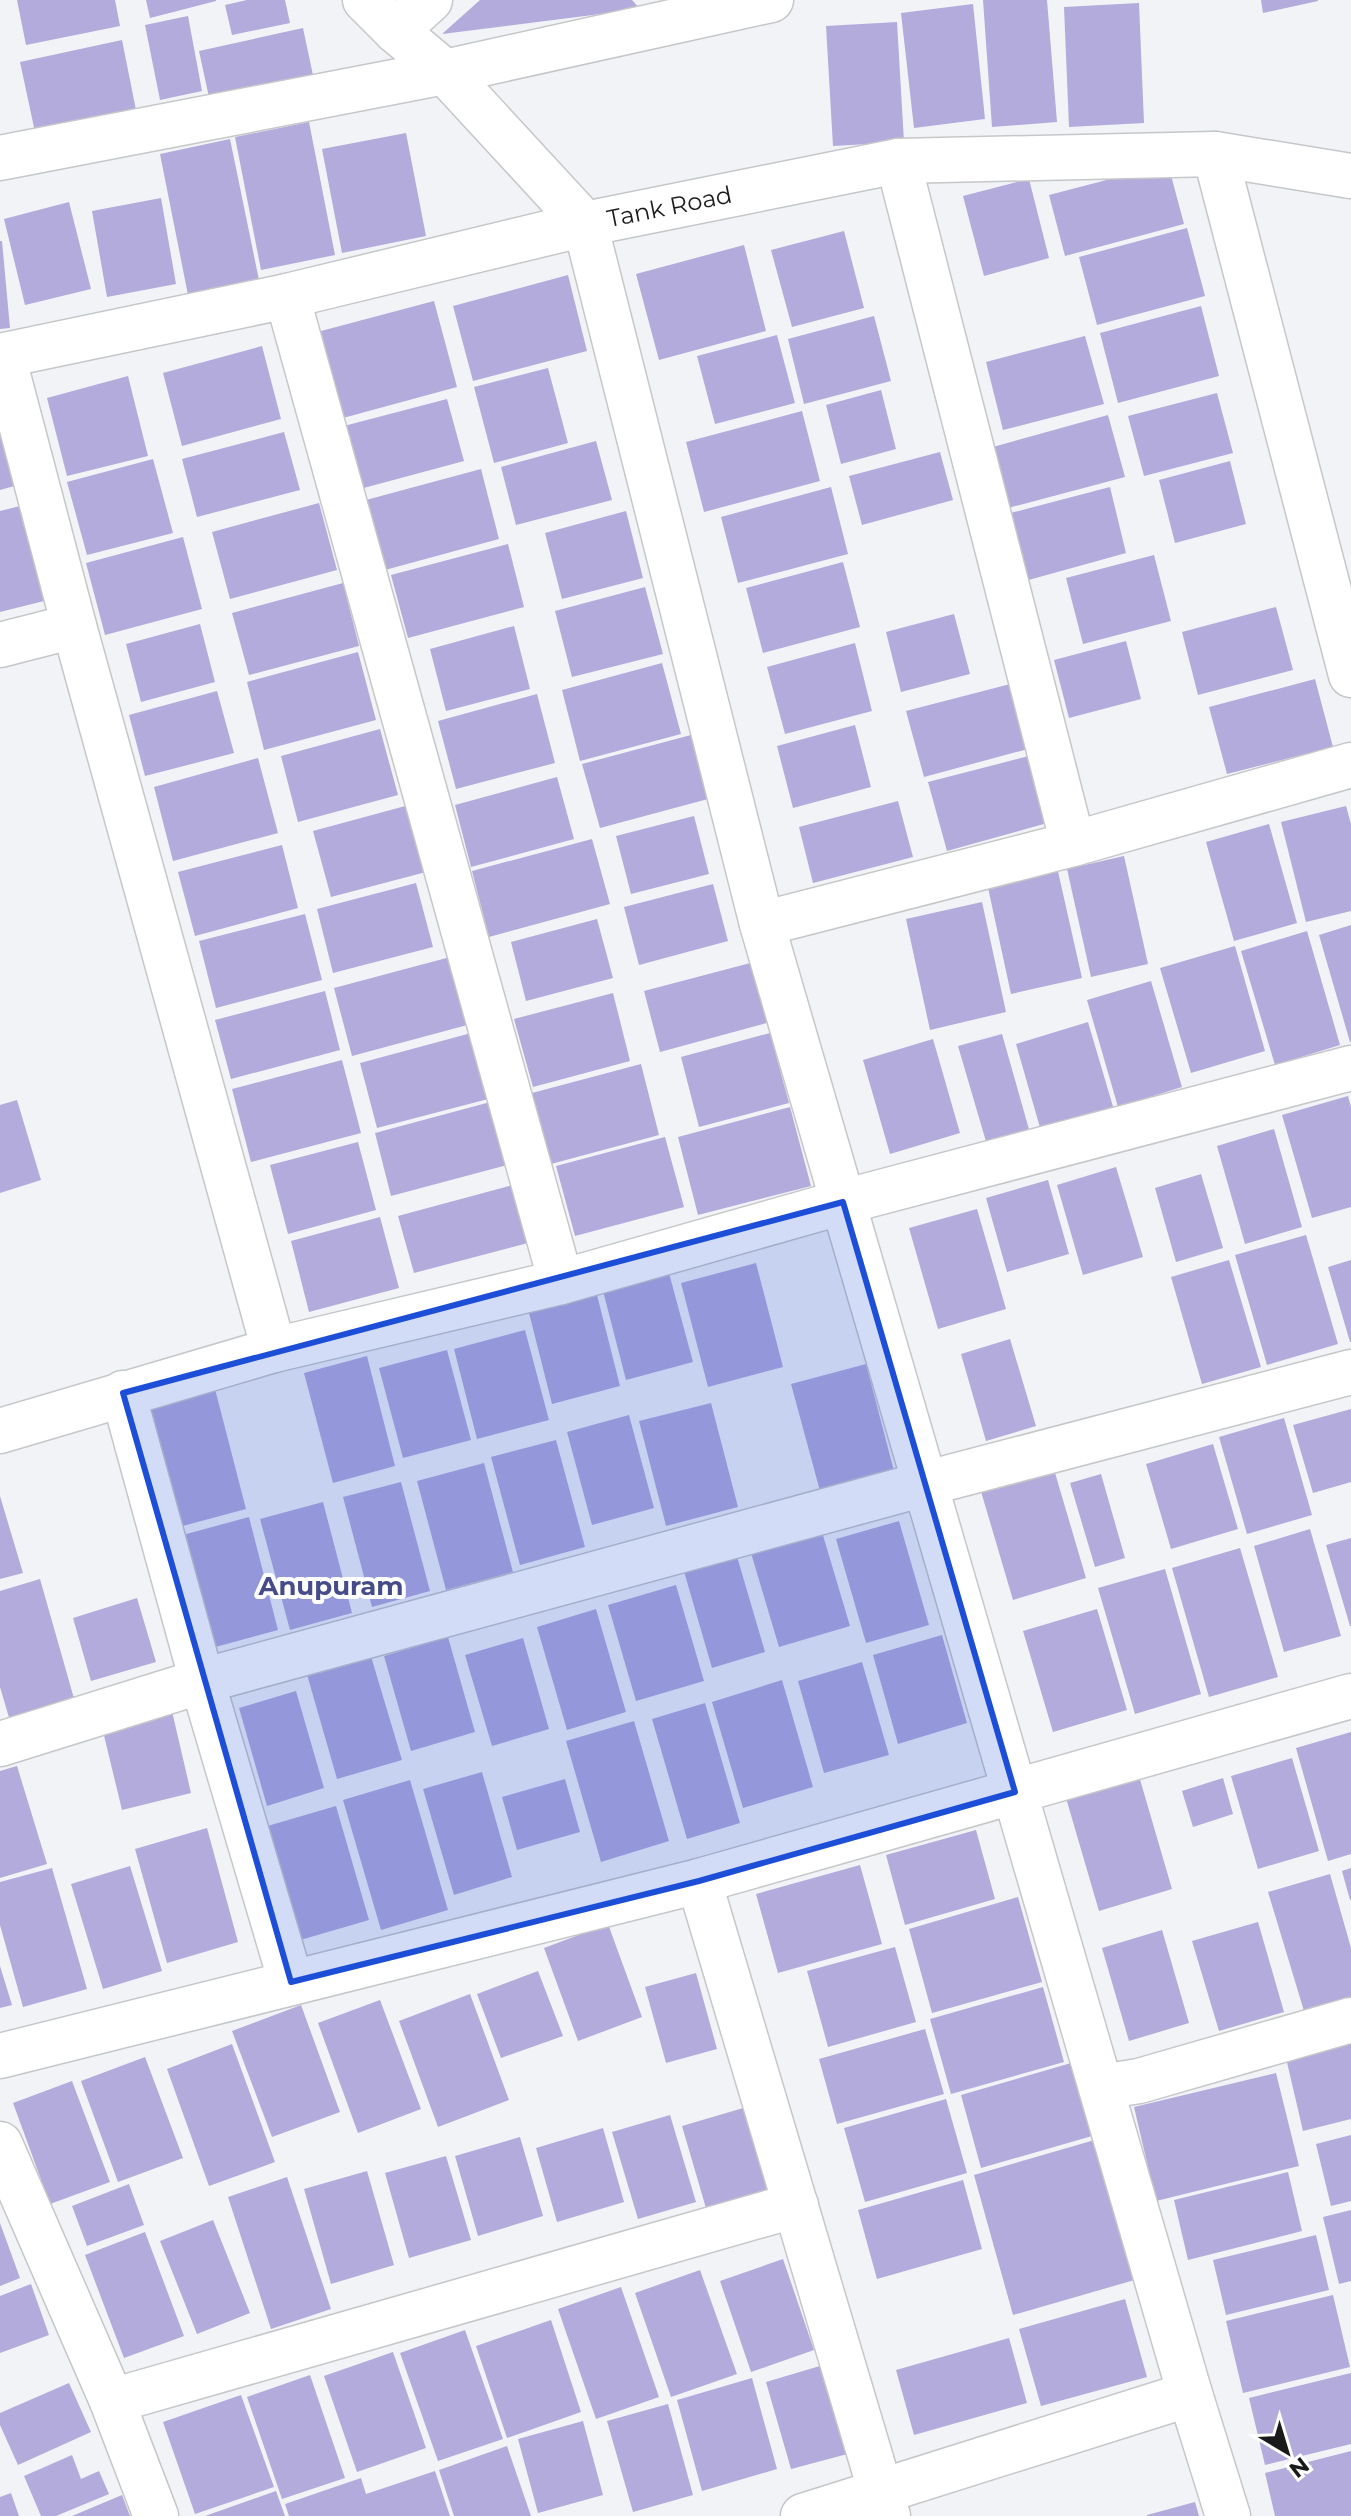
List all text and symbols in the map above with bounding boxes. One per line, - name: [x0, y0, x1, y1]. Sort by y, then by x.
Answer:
- street label: Tank Road: [604, 180, 735, 233]
- district label: Anupuram: [257, 1570, 404, 1602]
- north arrow: [1247, 2412, 1327, 2492]
- text: N: [1284, 2451, 1314, 2483]

